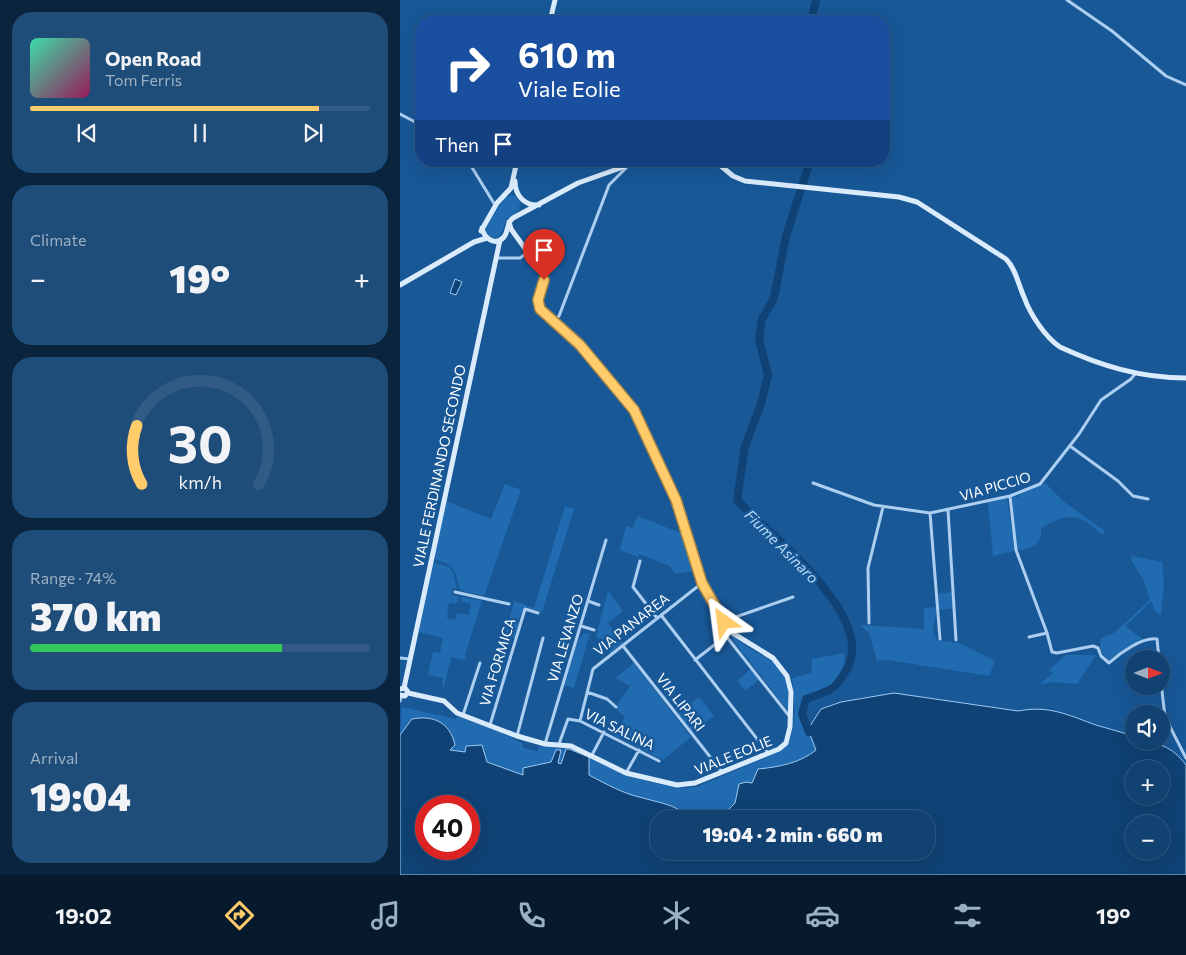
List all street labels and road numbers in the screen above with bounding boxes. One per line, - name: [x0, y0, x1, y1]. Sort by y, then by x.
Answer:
- street label: VIALE FERDINANDO SECONDO: [409, 363, 469, 569]
- street label: VIA PICCIO: [958, 468, 1032, 504]
- street label: VIA PANAREA: [590, 589, 672, 659]
- street label: VIA LEVANZO: [543, 592, 587, 684]
- street label: VIA FORMICA: [476, 616, 519, 708]
- street label: VIA LIPARI: [653, 670, 709, 734]
- street label: VIA SALINA: [582, 705, 658, 753]
- street label: VIALE EOLIE: [692, 732, 774, 778]

